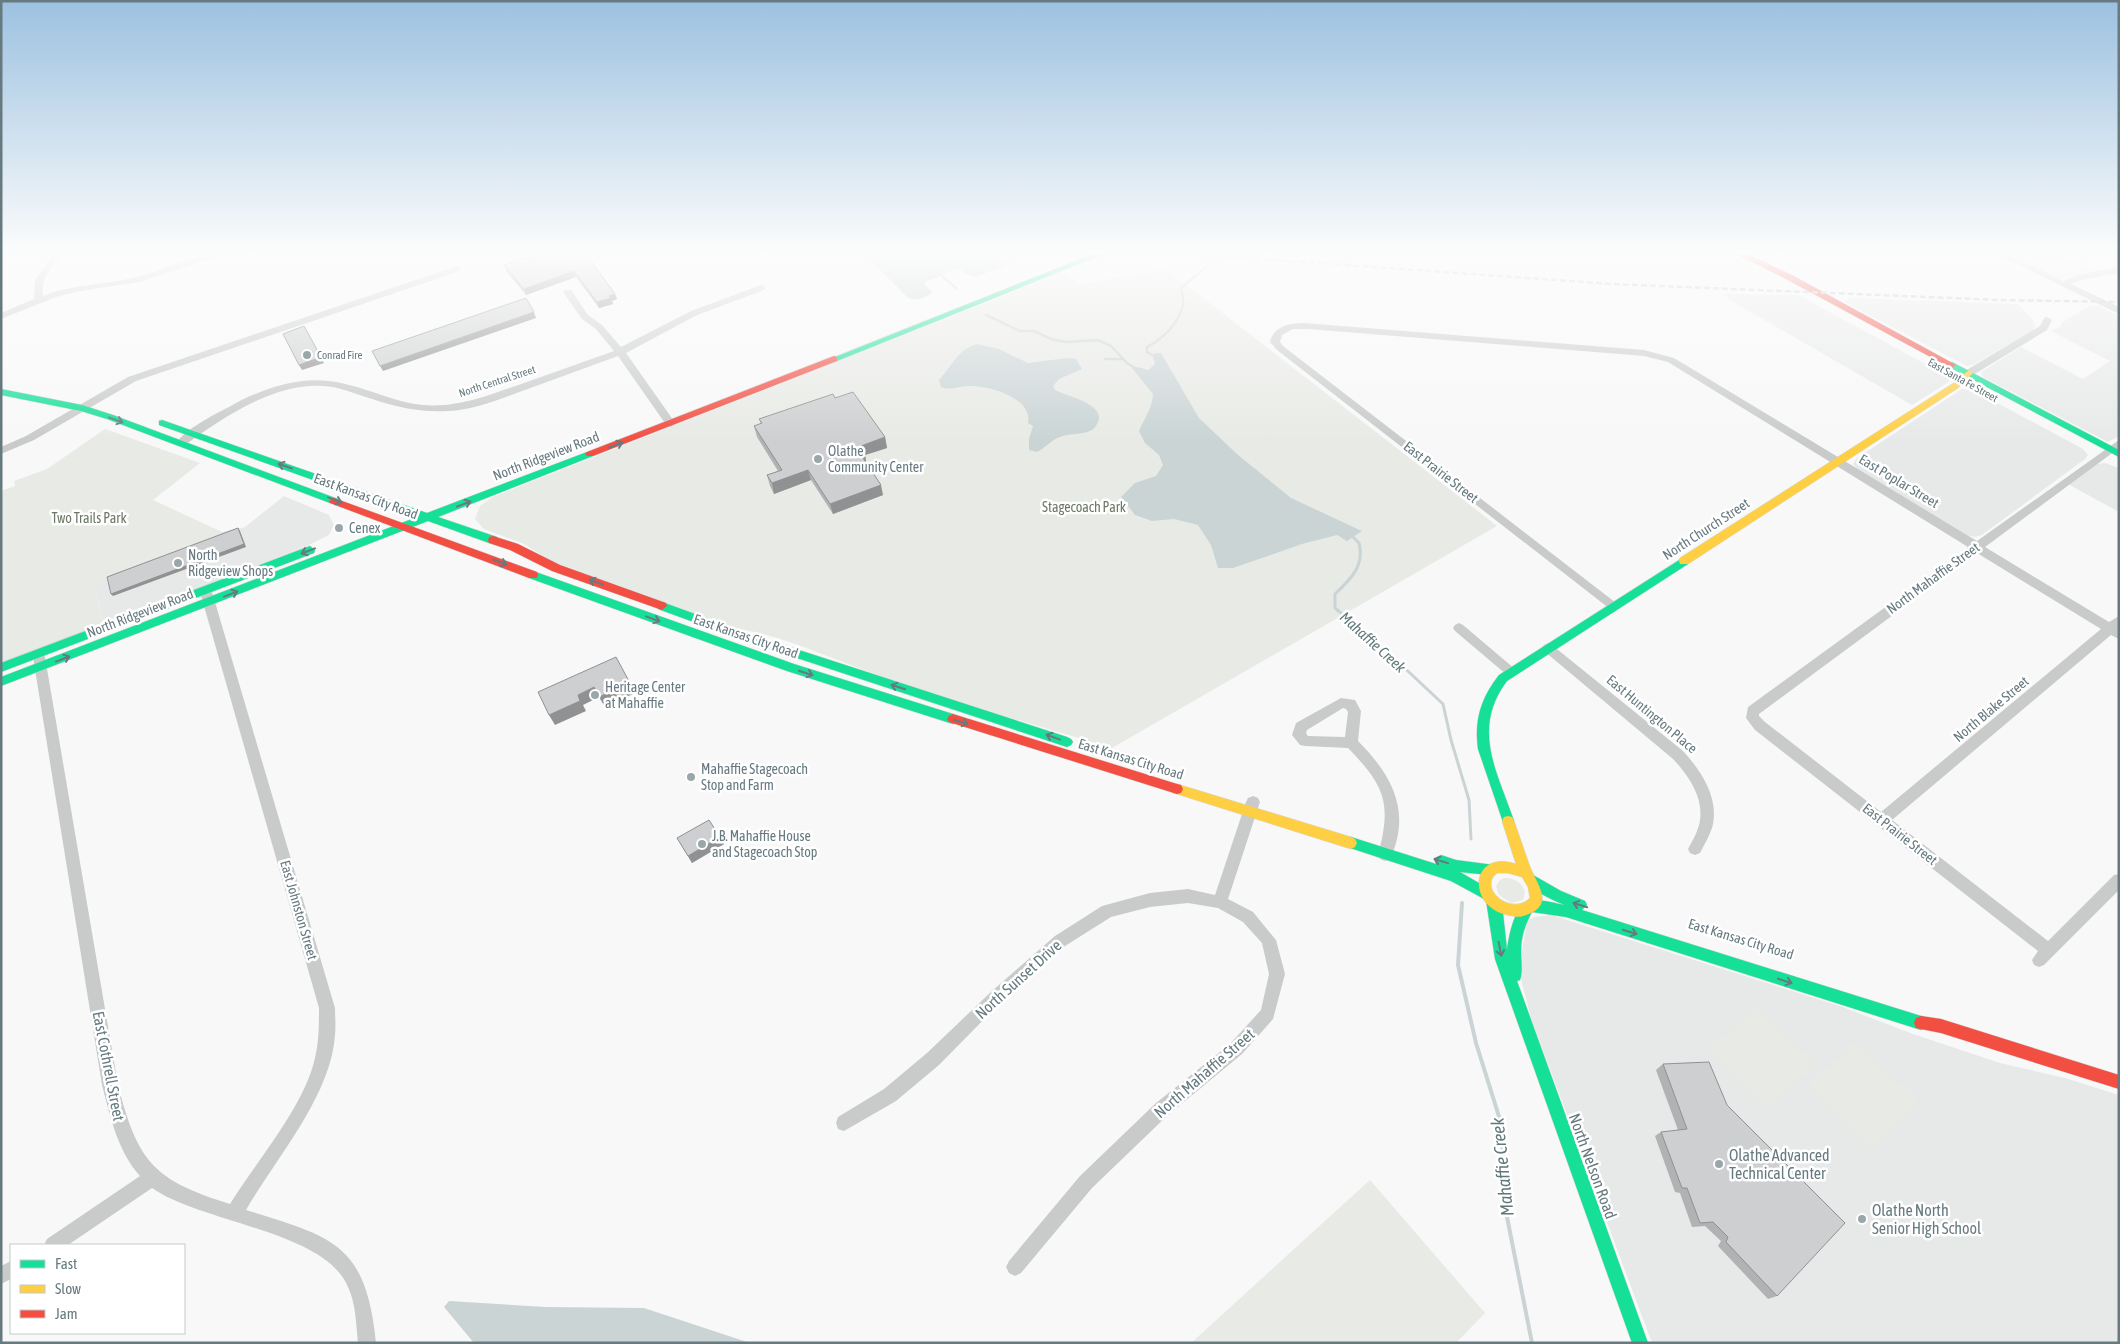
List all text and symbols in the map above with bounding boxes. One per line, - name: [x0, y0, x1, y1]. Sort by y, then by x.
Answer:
- marker: Conrad Fire: [301, 349, 313, 361]
- place label: Conrad Fire: [317, 349, 363, 361]
- street label: East Santa Fe Street: [1926, 356, 2000, 404]
- street label: North Central Street: [457, 363, 537, 399]
- one-way arrow: [108, 416, 124, 425]
- street label: North Ridgeview Road: [491, 428, 601, 484]
- street label: East Prairie Street: [1401, 438, 1481, 506]
- one-way arrow: [608, 440, 623, 449]
- place label: Olathe Community Center: [828, 443, 924, 475]
- street label: East Poplar Street: [1856, 451, 1942, 511]
- marker: Olathe Community Center: [812, 453, 824, 465]
- one-way arrow: [278, 461, 293, 470]
- street label: East Kansas City Road: [312, 470, 420, 522]
- street label: North Church Street: [1660, 495, 1752, 563]
- one-way arrow: [326, 496, 342, 505]
- one-way arrow: [456, 499, 471, 508]
- park label: Stagecoach Park: [1042, 499, 1126, 515]
- park label: Two Trails Park: [51, 510, 127, 526]
- place label: Cenex: [349, 520, 381, 536]
- marker: Cenex: [333, 522, 345, 534]
- street label: North Mahaffie Street: [1884, 539, 1982, 617]
- one-way arrow: [301, 546, 316, 556]
- place label: North Ridgeview Shops: [188, 547, 273, 579]
- marker: North Ridgeview Shops: [172, 557, 184, 569]
- one-way arrow: [492, 558, 508, 567]
- one-way arrow: [589, 577, 604, 586]
- street label: North Ridgeview Road: [85, 585, 195, 641]
- one-way arrow: [223, 589, 238, 599]
- water label: Mahaffie Creek: [1337, 608, 1410, 676]
- street label: East Kansas City Road: [692, 611, 800, 661]
- one-way arrow: [644, 615, 660, 624]
- one-way arrow: [55, 654, 70, 663]
- one-way arrow: [798, 668, 814, 678]
- street label: East Huntington Place: [1604, 672, 1700, 756]
- street label: North Blake Street: [1950, 673, 2032, 745]
- place label: Heritage Center at Mahaffie: [605, 679, 686, 711]
- one-way arrow: [891, 681, 907, 691]
- marker: Heritage Center at Mahaffie: [589, 689, 601, 701]
- one-way arrow: [952, 717, 968, 727]
- one-way arrow: [1046, 732, 1061, 741]
- street label: East Kansas City Road: [1076, 735, 1186, 783]
- place label: Mahaffie Stagecoach Stop and Farm: [701, 761, 808, 793]
- marker: Mahaffie Stagecoach Stop and Farm: [685, 771, 697, 783]
- street label: East Prairie Street: [1860, 800, 1940, 868]
- place label: J.B. Mahaffie House and Stagecoach Stop: [712, 828, 818, 860]
- marker: J.B. Mahaffie House and Stagecoach Stop: [696, 838, 708, 850]
- one-way arrow: [1433, 855, 1449, 865]
- street label: East Johnston Street: [277, 858, 321, 962]
- one-way arrow: [1572, 899, 1588, 909]
- street label: East Kansas City Road: [1686, 915, 1796, 963]
- one-way arrow: [1621, 927, 1637, 937]
- street label: North Sunset Drive: [971, 936, 1065, 1022]
- one-way arrow: [1496, 941, 1505, 957]
- one-way arrow: [1776, 976, 1792, 986]
- street label: East Cothrell Street: [90, 1010, 129, 1123]
- street label: North Mahaffie Street: [1150, 1025, 1258, 1121]
- street label: North Nelson Road: [1566, 1111, 1620, 1221]
- water label: Mahaffie Creek: [1486, 1116, 1518, 1217]
- place label: Olathe Advanced Technical Center: [1729, 1146, 1830, 1182]
- marker: Olathe Advanced Technical Center: [1713, 1158, 1725, 1170]
- place label: Olathe North Senior High School: [1872, 1201, 1982, 1238]
- marker: Olathe North Senior High School: [1856, 1213, 1868, 1225]
- legend: [10, 1244, 185, 1334]
- text: Fast: [55, 1255, 77, 1272]
- text: Slow: [55, 1280, 81, 1297]
- text: Jam: [55, 1305, 78, 1322]

